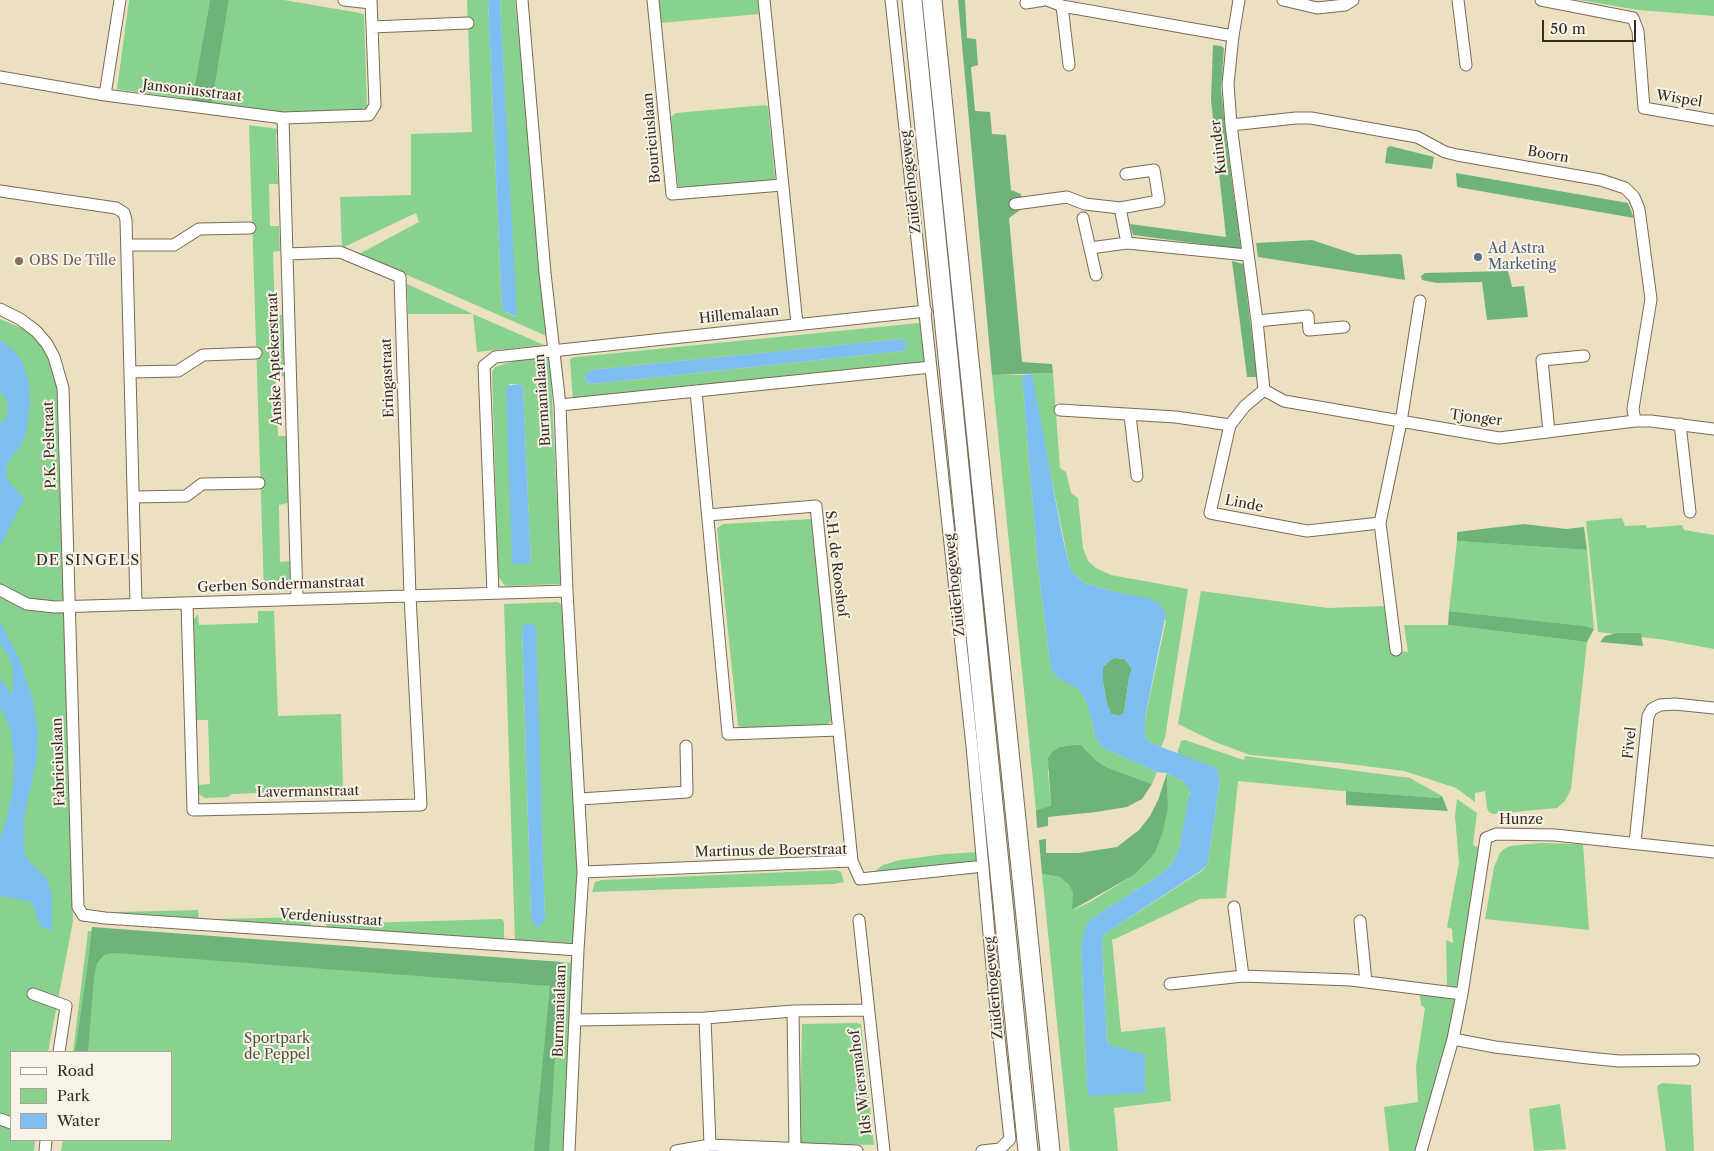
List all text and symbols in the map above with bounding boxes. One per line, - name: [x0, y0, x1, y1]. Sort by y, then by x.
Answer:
- scale bar: [1544, 10, 1638, 42]
- text: 50 m: [1550, 19, 1586, 38]
- street label: Jansoniusstraat: [141, 77, 243, 105]
- street label: Wispel: [1655, 87, 1703, 111]
- street label: Bouriciuslaan: [640, 92, 664, 184]
- street label: Kuinder: [1207, 119, 1231, 175]
- street label: Zuiderhogeweg: [897, 130, 925, 234]
- street label: Boorn: [1526, 143, 1570, 167]
- place label: Ad Astra Marketing: [1488, 241, 1556, 274]
- marker: Ad Astra Marketing: [1472, 251, 1484, 263]
- place label: OBS De Tille: [29, 253, 116, 269]
- marker: OBS De Tille: [13, 255, 25, 267]
- street label: Anske Aptekerstraat: [264, 292, 286, 426]
- street label: Hillemalaan: [698, 302, 780, 328]
- street label: Eringastraat: [378, 338, 398, 418]
- street label: Burmanialaan: [531, 353, 555, 447]
- street label: P.K. Pelstraat: [40, 401, 60, 489]
- street label: Tjonger: [1449, 406, 1503, 430]
- street label: Linde: [1223, 492, 1265, 516]
- street label: S.H. de Rooshof: [821, 510, 851, 618]
- street label: Zuiderhogeweg: [941, 533, 969, 637]
- district label: DE SINGELS: [35, 552, 141, 570]
- street label: Gerben Sondermanstraat: [197, 574, 365, 596]
- street label: Fabriciuslaan: [49, 717, 69, 807]
- street label: Fivel: [1620, 726, 1640, 760]
- street label: Lavermanstraat: [256, 783, 360, 801]
- street label: Hunze: [1499, 812, 1543, 828]
- street label: Martinus de Boerstraat: [695, 841, 847, 861]
- street label: Verdeniusstraat: [279, 906, 383, 930]
- street label: Zuiderhogeweg: [981, 936, 1007, 1040]
- street label: Burmanialaan: [550, 964, 570, 1058]
- street label: Ids Wiersmahof: [846, 1029, 876, 1135]
- park label: Sportpark de Peppel: [244, 1031, 310, 1064]
- legend: [10, 1051, 172, 1141]
- text: Road: [57, 1061, 94, 1080]
- text: Park: [57, 1086, 90, 1105]
- text: Water: [57, 1111, 100, 1130]

